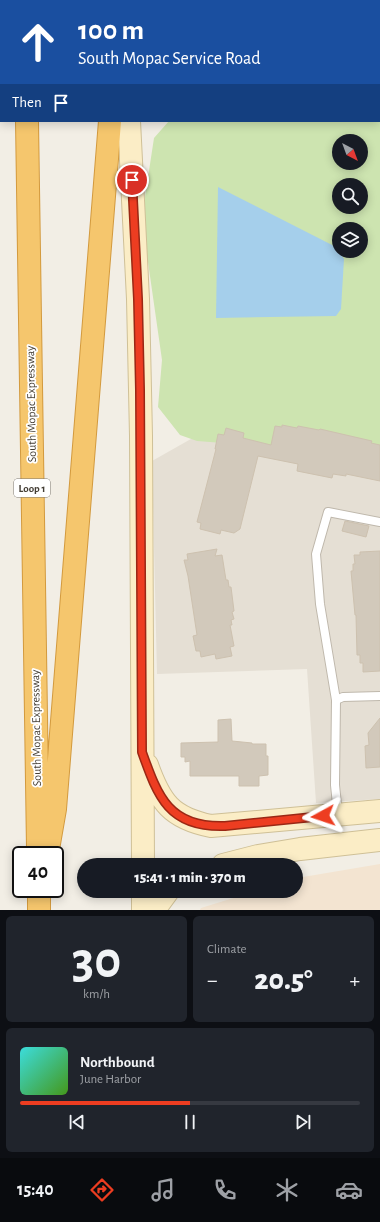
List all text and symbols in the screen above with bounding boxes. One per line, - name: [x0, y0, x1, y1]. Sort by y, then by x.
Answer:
- icon: ahead: [12, 16, 64, 68]
- text: 100 m: [78, 17, 144, 45]
- text: South Mopac Service Road: [78, 50, 261, 68]
- icon: arrive: [50, 92, 72, 114]
- text: Then: [12, 95, 42, 110]
- north arrow: [332, 134, 368, 170]
- map controls: [332, 134, 368, 258]
- pin: [115, 163, 149, 197]
- icon: arrive: [121, 169, 143, 191]
- button: search: [332, 178, 368, 214]
- button: layers: [332, 222, 368, 258]
- street label: South Mopac Expressway: [24, 346, 39, 462]
- road number: Loop 1: [14, 479, 50, 497]
- street label: South Mopac Expressway: [29, 670, 44, 786]
- position arrow: [302, 795, 344, 837]
- speed limit sign: 40: [12, 846, 64, 898]
- text: 15:41 · 1 min · 370 m: [134, 870, 246, 885]
- text: 30: [72, 935, 121, 987]
- text: Climate: [207, 943, 246, 956]
- text: 20.5°: [254, 965, 313, 995]
- text: −: [207, 969, 218, 991]
- text: +: [349, 969, 360, 991]
- text: km/h: [83, 988, 110, 1001]
- text: Northbound: [80, 1055, 155, 1070]
- text: June Harbor: [80, 1073, 141, 1086]
- icon: previous: [66, 1111, 88, 1133]
- icon: pause: [179, 1111, 201, 1133]
- icon: next: [292, 1111, 314, 1133]
- icon: directions: [88, 1176, 116, 1204]
- icon: music: [149, 1176, 177, 1204]
- icon: phone: [211, 1176, 239, 1204]
- icon: climate: [273, 1176, 301, 1204]
- icon: car: [335, 1176, 363, 1204]
- text: 15:40: [17, 1181, 54, 1199]

